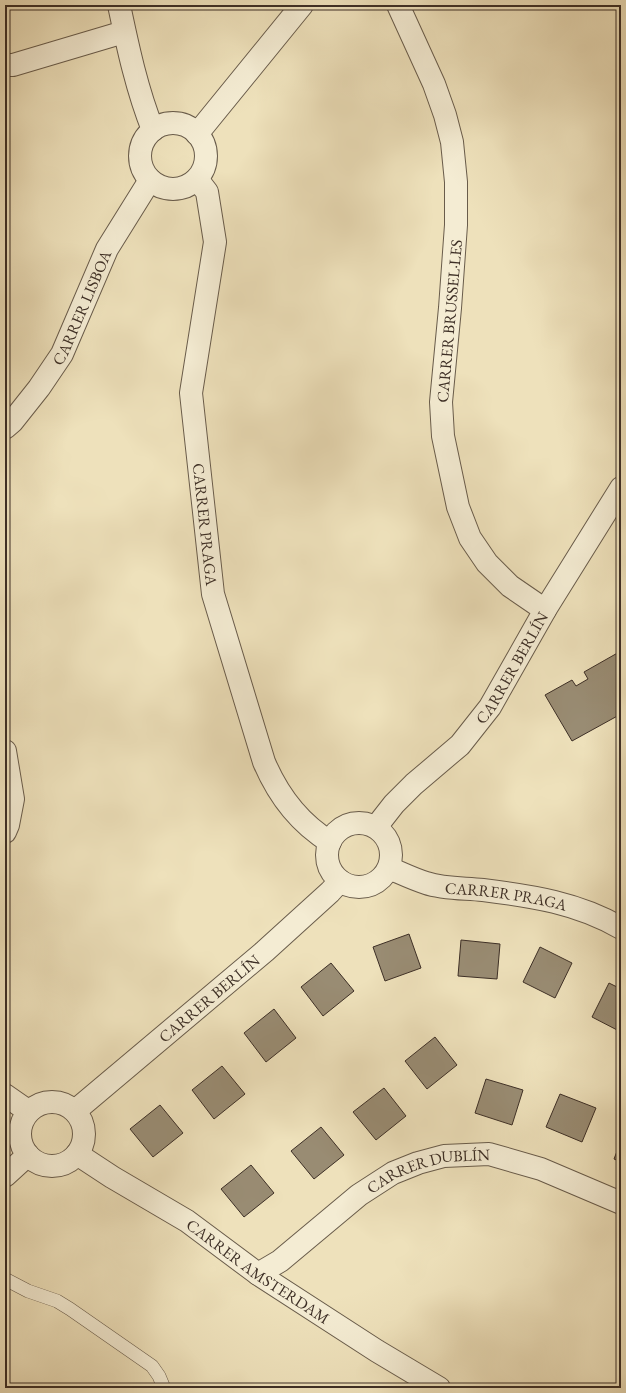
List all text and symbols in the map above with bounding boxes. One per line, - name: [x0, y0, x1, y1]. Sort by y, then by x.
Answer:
- street label: CARRER BRUSSEL·LES: [432, 239, 467, 404]
- street label: CARRER LISBOA: [47, 246, 117, 370]
- street label: CARRER PRAGA: [188, 462, 222, 588]
- street label: CARRER BERLÍN: [471, 608, 553, 728]
- street label: CARRER PRAGA: [444, 877, 570, 916]
- street label: CARRER BERLÍN: [154, 950, 264, 1047]
- street label: CARRER DUBLÍN: [362, 1144, 491, 1198]
- street label: CARRER AMSTERDAM: [182, 1214, 334, 1329]

